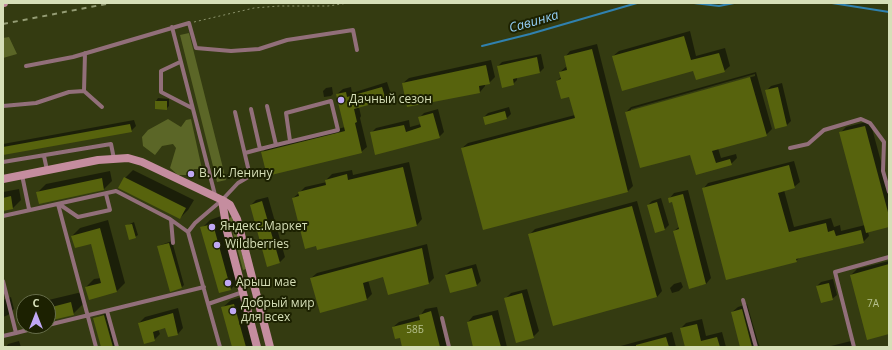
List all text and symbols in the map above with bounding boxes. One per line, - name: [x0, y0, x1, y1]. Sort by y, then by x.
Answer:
- water label: Савинка: [507, 8, 561, 36]
- place label: Дачный сезон: [349, 93, 432, 107]
- marker: Дачный сезон: [336, 95, 346, 105]
- place label: В. И. Ленину: [199, 167, 272, 181]
- marker: В. И. Ленину: [186, 169, 196, 179]
- place label: Яндекс.Маркет: [220, 220, 307, 234]
- marker: Яндекс.Маркет: [207, 222, 217, 232]
- place label: Wildberries: [225, 238, 289, 252]
- marker: Wildberries: [212, 240, 222, 250]
- place label: Арыш мае: [236, 276, 296, 290]
- marker: Арыш мае: [223, 278, 233, 288]
- north arrow: [16, 294, 56, 334]
- text: С: [32, 295, 40, 310]
- place label: Добрый мир для всех: [241, 297, 315, 325]
- house number: 7А: [867, 298, 879, 310]
- marker: Добрый мир для всех: [228, 306, 238, 316]
- house number: 58Б: [406, 324, 424, 336]

